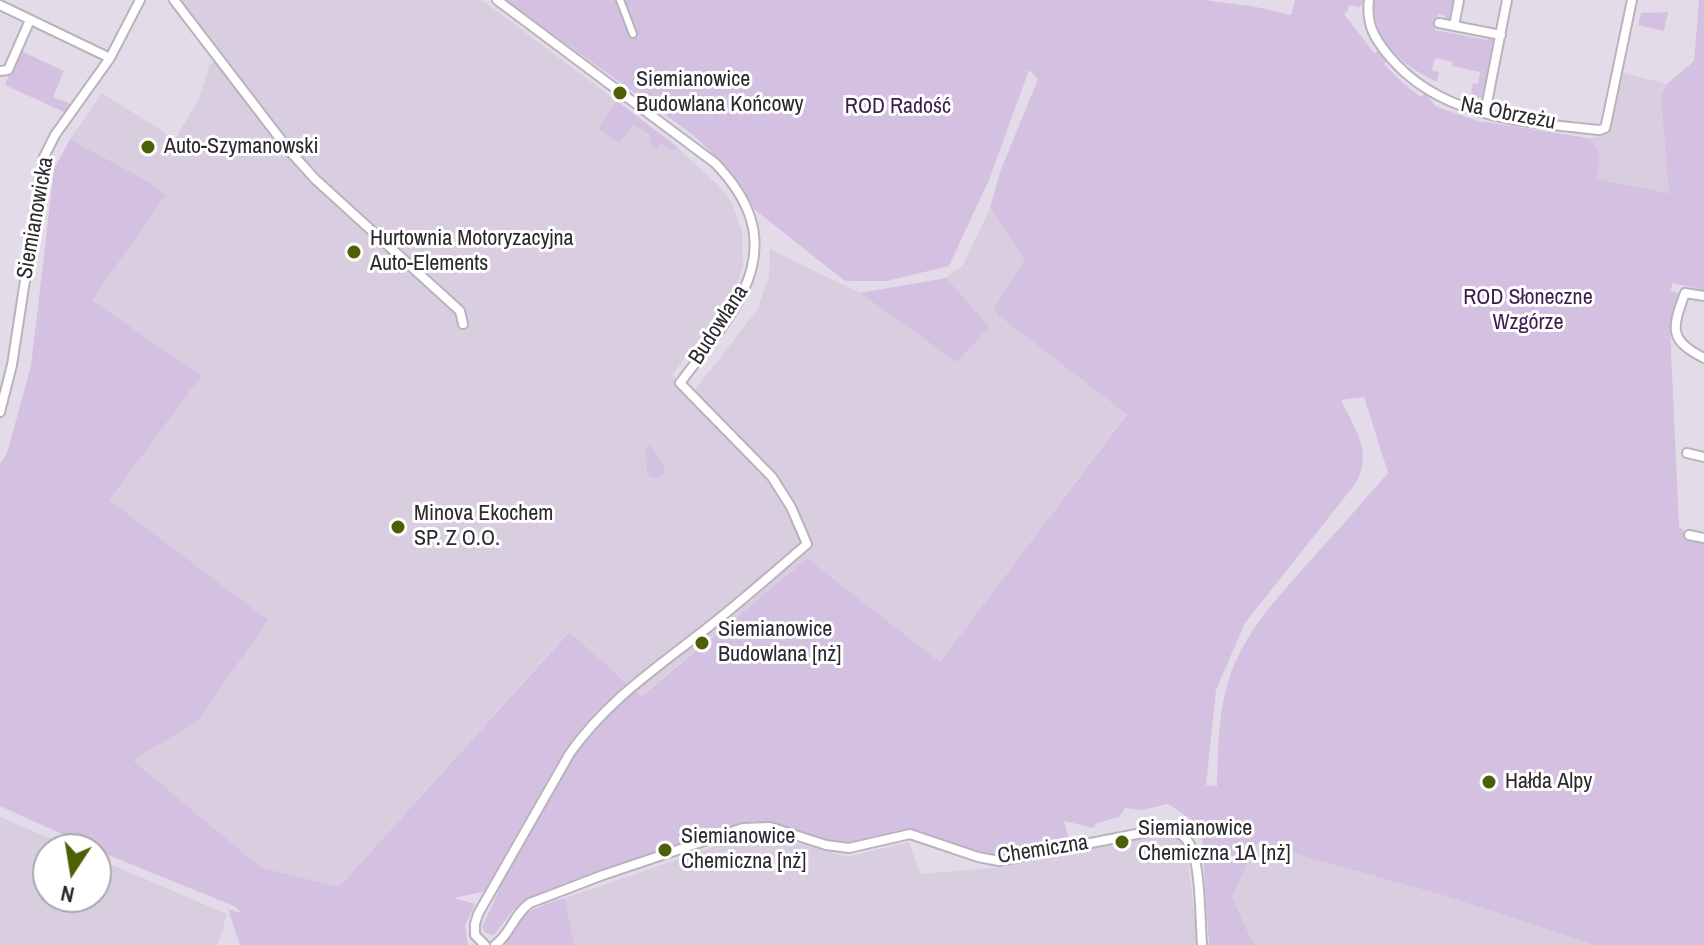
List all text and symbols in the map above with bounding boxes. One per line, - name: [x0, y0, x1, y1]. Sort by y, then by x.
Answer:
- place label: Siemianowice Budowlana Końcowy: [636, 67, 803, 118]
- marker: Siemianowice Budowlana Końcowy: [611, 84, 629, 102]
- street label: Na Obrzeżu: [1458, 92, 1558, 136]
- park label: ROD Radość: [845, 94, 951, 120]
- place label: Auto-Szymanowski: [164, 134, 318, 160]
- marker: Auto-Szymanowski: [139, 138, 157, 156]
- street label: Siemianowicka: [12, 155, 60, 281]
- place label: Hurtownia Motoryzacyjna Auto-Elements: [370, 226, 574, 278]
- marker: Hurtownia Motoryzacyjna Auto-Elements: [345, 243, 363, 261]
- street label: Budowlana: [684, 280, 754, 370]
- park label: ROD Słoneczne Wzgórze: [1463, 285, 1593, 336]
- place label: Minova Ekochem SP. Z O.O.: [414, 501, 553, 552]
- marker: Minova Ekochem SP. Z O.O.: [389, 518, 407, 536]
- place label: Siemianowice Budowlana [nż]: [718, 617, 841, 668]
- marker: Siemianowice Budowlana [nż]: [693, 634, 711, 652]
- place label: Hałda Alpy: [1505, 769, 1592, 795]
- marker: Hałda Alpy: [1480, 773, 1498, 791]
- place label: Siemianowice Chemiczna 1A [nż]: [1138, 816, 1290, 868]
- place label: Siemianowice Chemiczna [nż]: [681, 824, 806, 876]
- street label: Chemiczna: [996, 830, 1090, 870]
- north arrow: [32, 833, 112, 913]
- marker: Siemianowice Chemiczna 1A [nż]: [1113, 833, 1131, 851]
- marker: Siemianowice Chemiczna [nż]: [656, 841, 674, 859]
- text: N: [58, 878, 77, 911]

